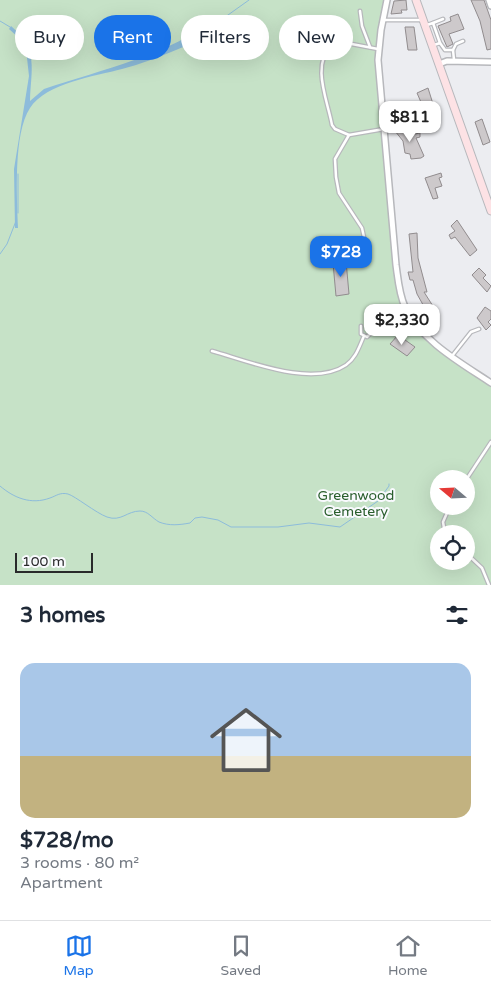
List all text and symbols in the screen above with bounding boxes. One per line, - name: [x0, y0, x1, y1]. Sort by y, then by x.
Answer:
- chip: Buy: [15, 15, 84, 60]
- chip: Rent: [94, 15, 171, 60]
- chip: Filters: [181, 15, 269, 60]
- chip: New: [279, 15, 353, 60]
- pin: $811: [380, 100, 440, 143]
- text: $811: [390, 107, 430, 127]
- pin: $728: [311, 236, 371, 278]
- text: $728: [321, 242, 361, 262]
- pin: $2,330: [361, 304, 443, 346]
- text: $2,330: [375, 310, 429, 330]
- north arrow: [430, 470, 475, 515]
- map controls: [430, 470, 475, 570]
- park label: Greenwood Cemetery: [318, 487, 394, 520]
- button: locate: [430, 525, 475, 570]
- scale bar: [15, 550, 92, 573]
- text: 100 m: [22, 553, 65, 570]
- icon: filters: [443, 601, 471, 629]
- text: 3 homes: [20, 603, 105, 628]
- icon: home: [201, 695, 291, 785]
- text: $728/mo: [20, 828, 114, 853]
- text: 3 rooms · 80 m²: [20, 853, 139, 873]
- text: Apartment: [20, 873, 103, 893]
- tab: Map: [63, 932, 94, 979]
- tab: Saved: [221, 932, 261, 979]
- tab: Home: [388, 932, 428, 979]

